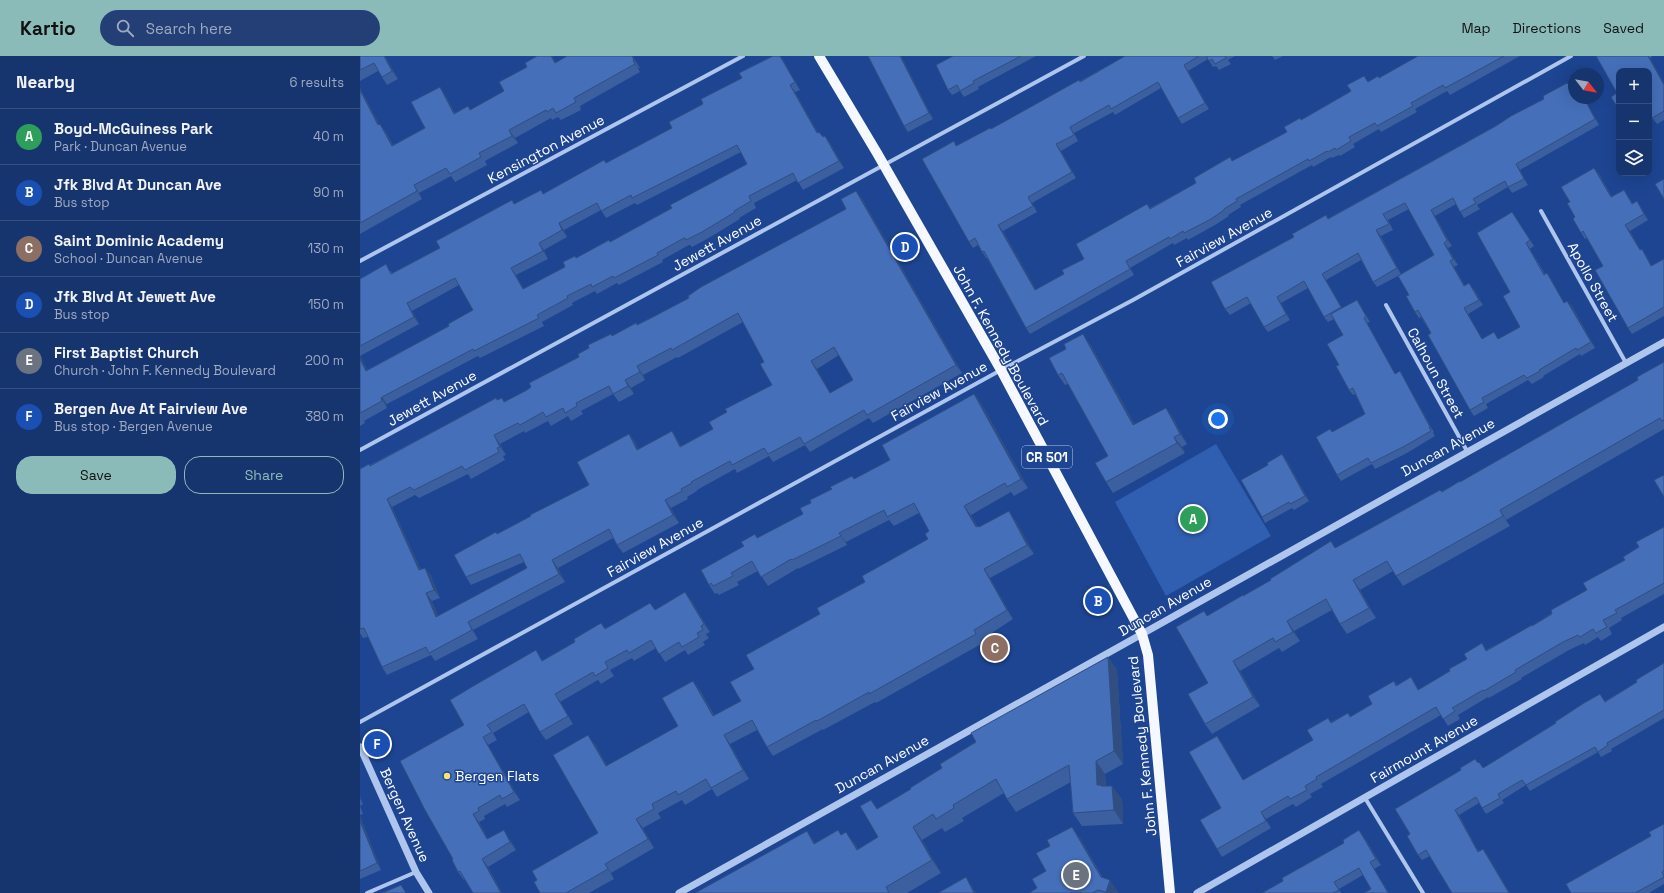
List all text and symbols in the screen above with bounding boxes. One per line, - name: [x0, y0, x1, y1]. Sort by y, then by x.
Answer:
- search box: [100, 10, 380, 46]
- text: Kartio: [20, 16, 76, 41]
- icon: search: [114, 17, 136, 39]
- text: Search here: [146, 19, 232, 38]
- text: Map: [1461, 19, 1491, 37]
- text: Directions: [1513, 19, 1581, 37]
- text: Saved: [1603, 19, 1644, 37]
- north arrow: [1568, 68, 1604, 104]
- map controls: [1616, 68, 1652, 176]
- button: +: [1616, 68, 1652, 104]
- text: Nearby: [16, 71, 75, 93]
- text: 6 results: [290, 74, 344, 91]
- button: −: [1616, 104, 1652, 140]
- street label: Kensington Avenue: [484, 111, 608, 187]
- text: Boyd-McGuiness Park: [54, 119, 213, 138]
- text: A: [25, 128, 33, 145]
- text: 40 m: [313, 128, 344, 145]
- text: Park · Duncan Avenue: [54, 138, 187, 155]
- button: layers: [1616, 140, 1652, 176]
- text: Jfk Blvd At Duncan Ave: [54, 175, 222, 194]
- text: B: [25, 184, 33, 201]
- text: 90 m: [313, 184, 344, 201]
- text: Bus stop: [54, 194, 110, 211]
- street label: Fairview Avenue: [1173, 203, 1275, 271]
- street label: Jewett Avenue: [669, 211, 765, 275]
- text: Saint Dominic Academy: [54, 231, 224, 250]
- pin: D: [892, 232, 918, 262]
- street label: Apollo Street: [1564, 239, 1622, 325]
- text: C: [25, 240, 33, 257]
- text: 130 m: [308, 240, 344, 257]
- text: School · Duncan Avenue: [54, 250, 203, 267]
- street label: John F. Kennedy Boulevard: [949, 261, 1053, 429]
- text: Jfk Blvd At Jewett Ave: [54, 287, 216, 306]
- text: D: [25, 296, 33, 313]
- text: 150 m: [308, 296, 344, 313]
- text: Bus stop: [54, 306, 110, 323]
- street label: Calhoun Street: [1404, 324, 1468, 422]
- text: First Baptist Church: [54, 343, 199, 362]
- text: E: [25, 352, 33, 369]
- text: 200 m: [305, 352, 344, 369]
- street label: Fairview Avenue: [888, 357, 990, 425]
- text: Church · John F. Kennedy Boulevard: [54, 362, 276, 379]
- street label: Jewett Avenue: [384, 366, 480, 430]
- text: Bergen Ave At Fairview Ave: [54, 399, 248, 418]
- text: F: [26, 408, 32, 425]
- text: 380 m: [305, 408, 344, 425]
- your location: [1208, 409, 1228, 429]
- street label: Duncan Avenue: [1398, 414, 1498, 480]
- text: Bus stop · Bergen Avenue: [54, 418, 213, 435]
- road number: CR 501: [1022, 446, 1072, 468]
- button: Save: [16, 456, 176, 494]
- button: Share: [184, 456, 344, 494]
- pin: A: [1180, 504, 1206, 534]
- street label: Fairview Avenue: [604, 513, 706, 581]
- street label: Duncan Avenue: [1115, 572, 1215, 640]
- pin: B: [1085, 586, 1111, 616]
- pin: C: [982, 633, 1008, 663]
- street label: John F. Kennedy Boulevard: [1124, 655, 1160, 837]
- street label: Fairmount Avenue: [1367, 711, 1481, 787]
- pin: F: [364, 729, 390, 759]
- street label: Duncan Avenue: [832, 731, 932, 797]
- street label: Bergen Avenue: [376, 765, 434, 865]
- place label: Bergen Flats: [455, 767, 539, 785]
- marker: Bergen Flats: [442, 771, 452, 781]
- pin: E: [1063, 860, 1089, 890]

